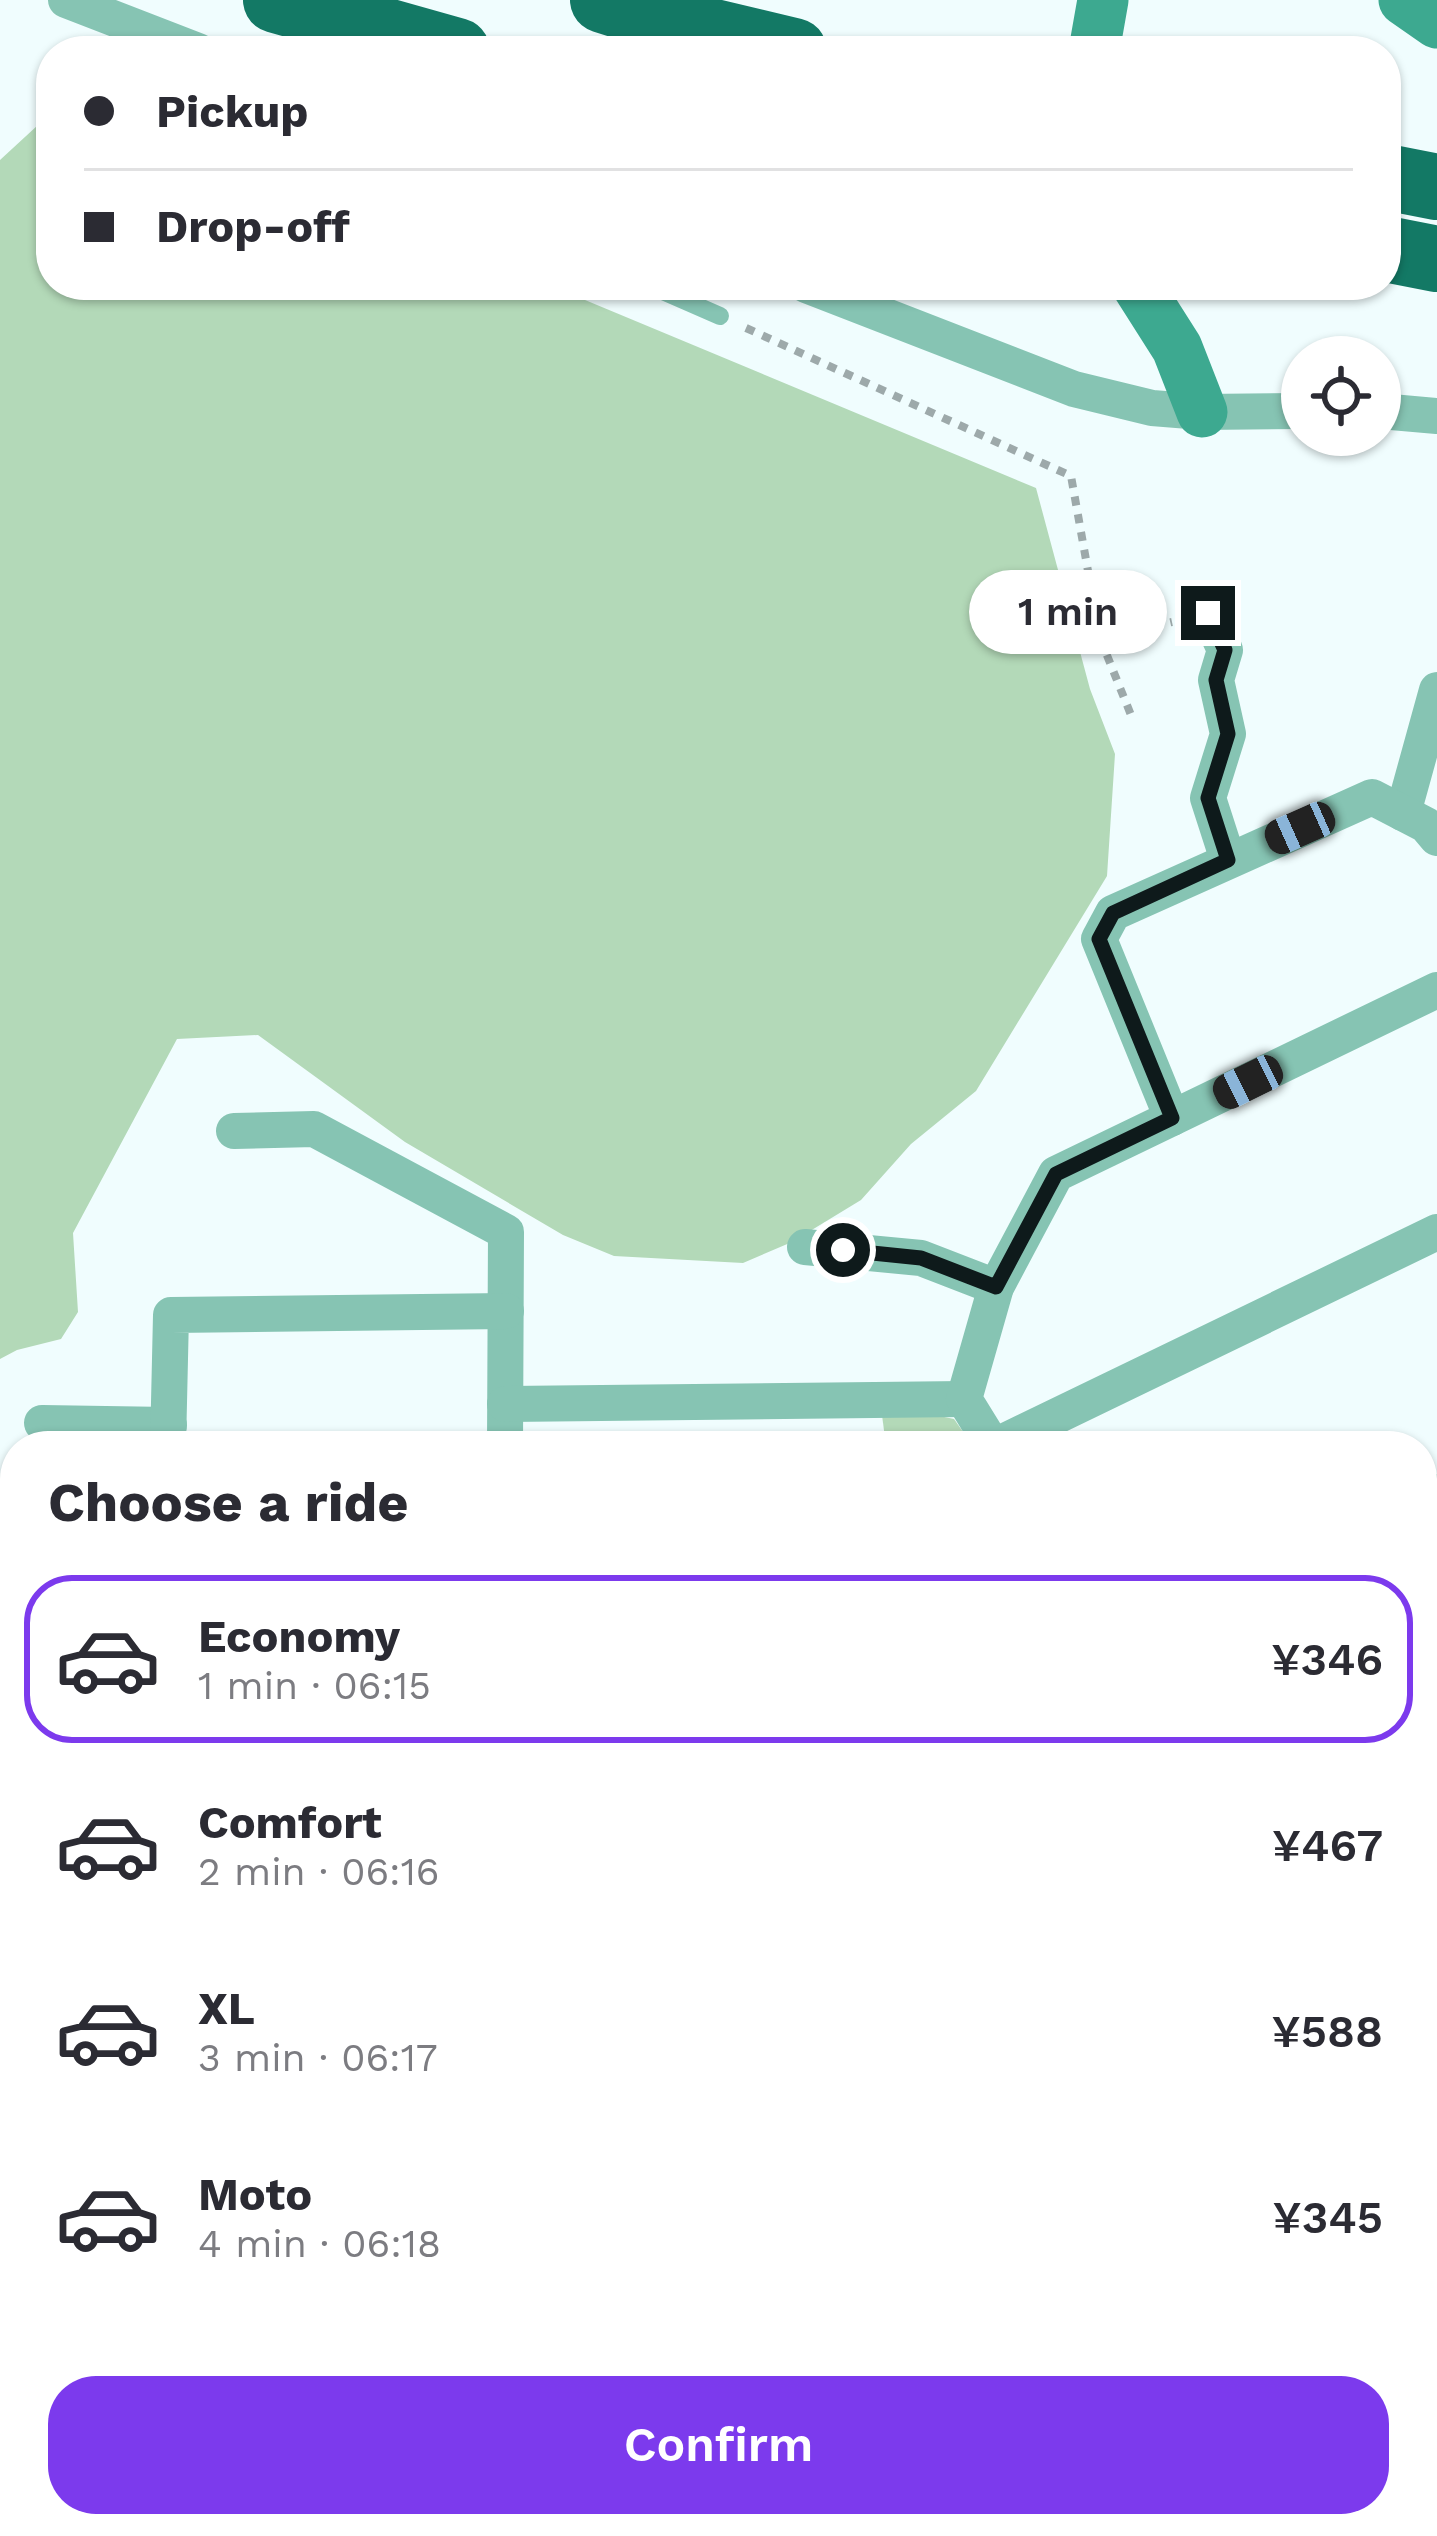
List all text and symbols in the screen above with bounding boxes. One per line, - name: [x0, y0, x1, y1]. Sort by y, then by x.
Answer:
- text: Pickup: [156, 85, 308, 138]
- text: Drop-off: [156, 200, 350, 253]
- map controls: [1281, 336, 1401, 456]
- button: locate: [1281, 336, 1401, 456]
- callout: 1 min: [968, 571, 1166, 655]
- route end: [1181, 586, 1235, 640]
- text: 1 min: [1018, 589, 1118, 634]
- car: [1260, 797, 1340, 859]
- car: [1208, 1050, 1288, 1114]
- route start: [816, 1223, 870, 1277]
- text: Choose a ride: [48, 1471, 409, 1534]
- icon: car: [54, 1605, 162, 1713]
- text: Economy: [198, 1610, 400, 1663]
- text: ¥346: [1271, 1633, 1383, 1686]
- text: 1 min · 06:15: [198, 1663, 431, 1708]
- icon: car: [54, 1791, 162, 1899]
- text: Comfort: [198, 1796, 382, 1849]
- text: ¥467: [1272, 1819, 1383, 1872]
- text: 2 min · 06:16: [198, 1849, 440, 1894]
- icon: car: [54, 1977, 162, 2085]
- text: XL: [198, 1982, 255, 2035]
- text: ¥588: [1272, 2005, 1383, 2058]
- text: 3 min · 06:17: [198, 2035, 438, 2080]
- icon: car: [54, 2163, 162, 2271]
- text: Moto: [198, 2168, 312, 2221]
- text: ¥345: [1273, 2191, 1383, 2244]
- text: 4 min · 06:18: [198, 2221, 441, 2266]
- button: Confirm: [48, 2376, 1389, 2514]

